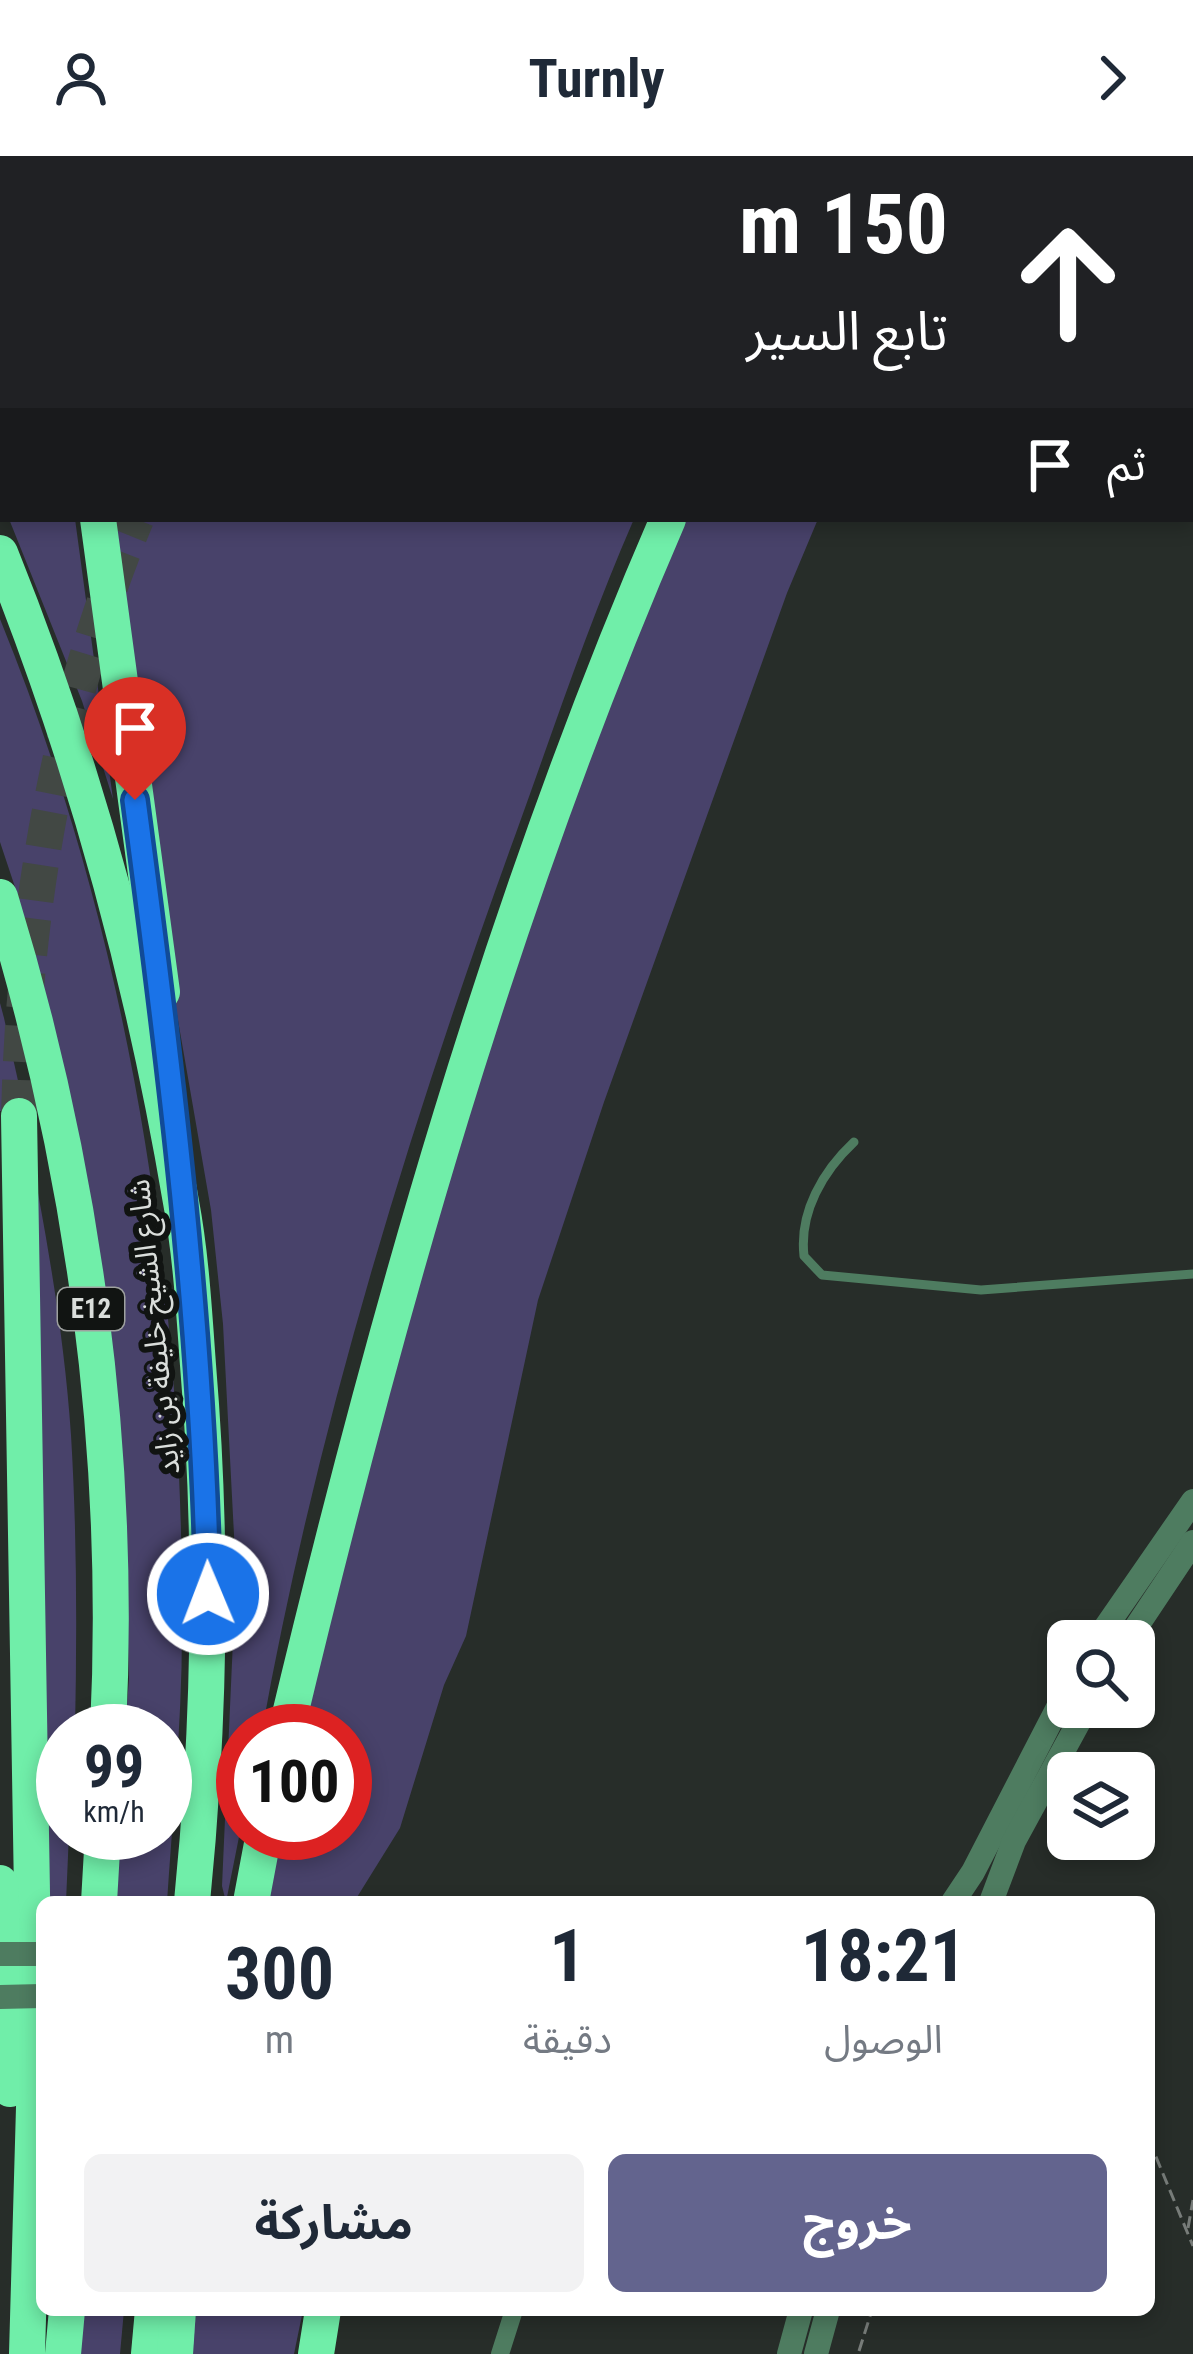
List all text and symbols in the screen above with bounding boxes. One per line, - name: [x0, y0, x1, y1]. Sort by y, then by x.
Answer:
- icon: person: [48, 45, 114, 111]
- icon: forward: [1079, 45, 1145, 111]
- text: Turnly: [528, 47, 665, 110]
- text: 150 m: [739, 175, 948, 274]
- icon: ahead: [990, 204, 1146, 360]
- text: تابع السير: [746, 300, 948, 363]
- icon: arrive: [1017, 432, 1083, 498]
- text: ثم: [1107, 438, 1146, 491]
- pin: [84, 677, 186, 800]
- icon: arrive: [102, 695, 168, 761]
- street label: شارع الشيخ خليفة بن زايد: [121, 1177, 191, 1476]
- road number: E12: [58, 1288, 124, 1330]
- position arrow: [145, 1531, 271, 1657]
- map controls: [1047, 1620, 1155, 1860]
- button: search: [1047, 1620, 1155, 1728]
- speed limit sign: 100: [216, 1704, 372, 1860]
- text: 99: [84, 1731, 144, 1802]
- button: layers: [1047, 1752, 1155, 1860]
- text: km/h: [83, 1794, 145, 1829]
- text: 1: [549, 1914, 586, 1999]
- text: 18:21: [801, 1914, 966, 1999]
- text: 300: [225, 1932, 334, 2017]
- text: m: [265, 2017, 294, 2063]
- text: دقيقة: [523, 2017, 612, 2063]
- text: الوصول: [824, 2017, 943, 2063]
- button: مشاركة: [84, 2154, 584, 2292]
- button: خروج: [608, 2154, 1107, 2292]

